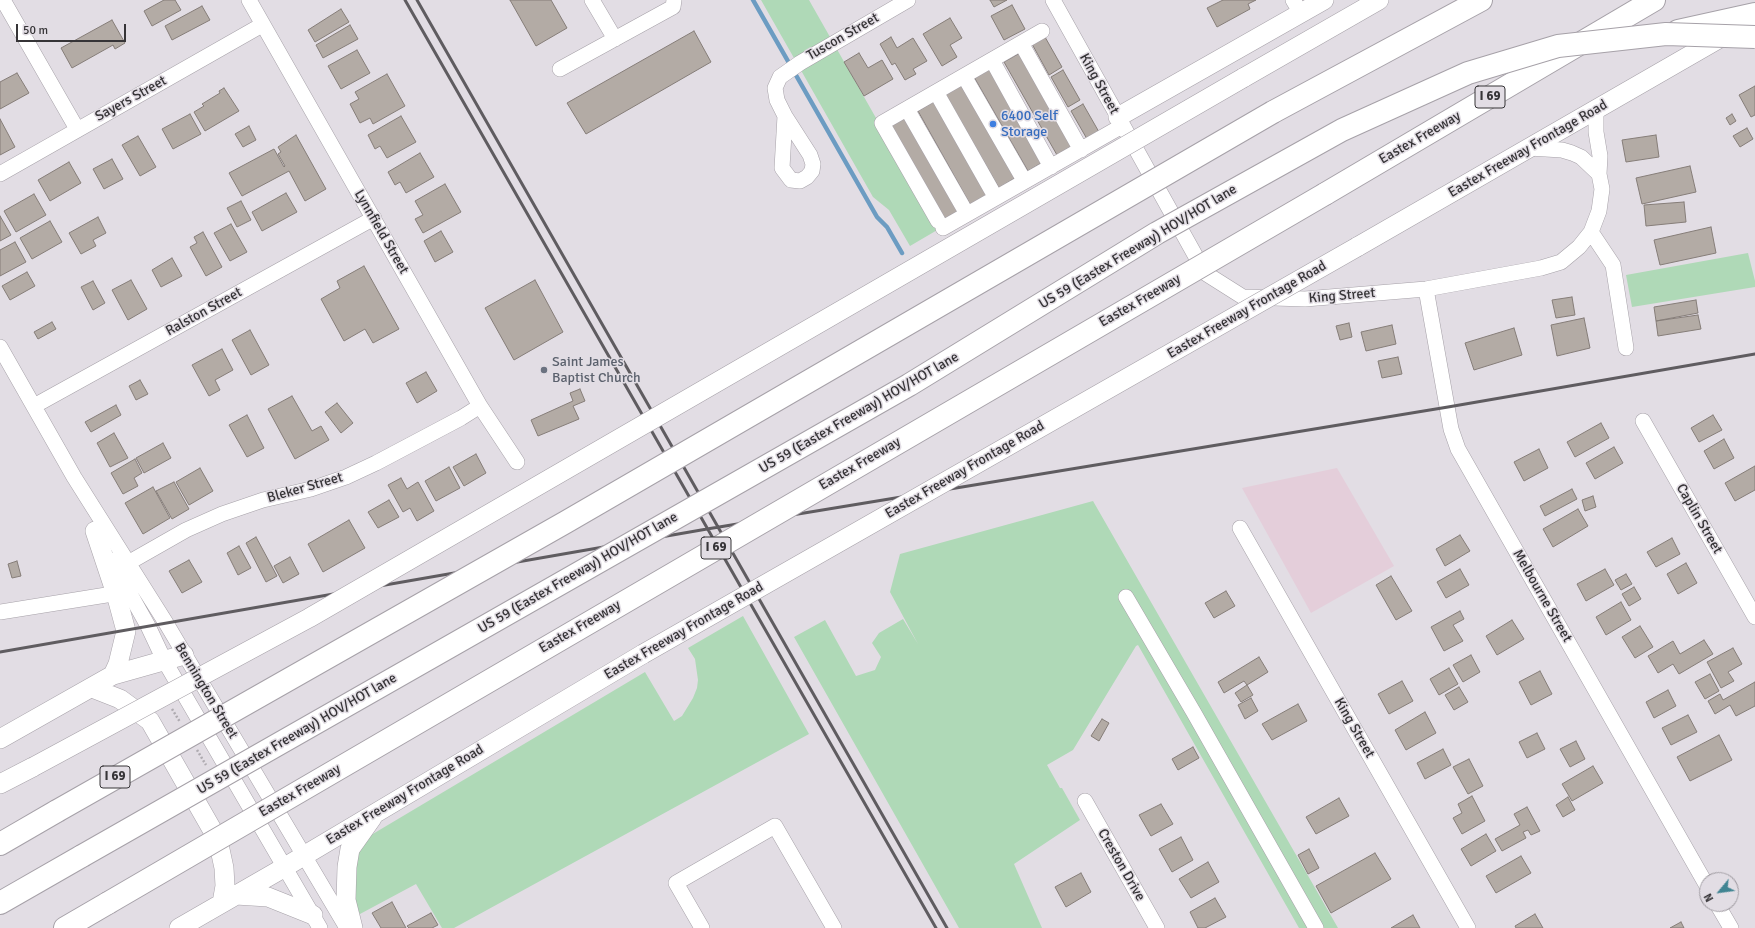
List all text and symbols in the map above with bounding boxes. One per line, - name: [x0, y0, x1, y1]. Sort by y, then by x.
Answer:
- street label: Tuscon Street: [804, 10, 882, 64]
- scale bar: [18, 16, 128, 42]
- text: 50 m: [23, 23, 48, 38]
- street label: King Street: [1075, 51, 1123, 117]
- street label: Sayers Street: [92, 73, 170, 125]
- road number: I 69: [1475, 86, 1505, 108]
- street label: Eastex Freeway Frontage Road: [1446, 97, 1610, 201]
- place label: 6400 Self Storage: [1001, 108, 1058, 140]
- street label: Eastex Freeway: [1376, 108, 1464, 168]
- marker: 6400 Self Storage: [988, 119, 998, 129]
- street label: US 59 (Eastex Freeway) HOV/HOT lane: [1036, 181, 1240, 313]
- street label: Lynnfield Street: [350, 187, 412, 277]
- street label: Eastex Freeway Frontage Road: [1165, 258, 1329, 362]
- street label: Eastex Freeway: [1096, 271, 1184, 331]
- street label: Ralston Street: [163, 284, 245, 340]
- street label: King Street: [1308, 285, 1376, 307]
- street label: US 59 (Eastex Freeway) HOV/HOT lane: [756, 349, 962, 477]
- place label: Saint James Baptist Church: [552, 354, 641, 386]
- marker: Saint James Baptist Church: [539, 365, 549, 375]
- street label: Eastex Freeway Frontage Road: [883, 418, 1047, 522]
- street label: Eastex Freeway: [816, 434, 904, 494]
- street label: Bleker Street: [265, 469, 345, 507]
- street label: Caplin Street: [1672, 481, 1726, 557]
- street label: US 59 (Eastex Freeway) HOV/HOT lane: [475, 509, 681, 637]
- road number: I 69: [701, 537, 731, 559]
- street label: Melbourne Street: [1509, 547, 1575, 645]
- street label: Eastex Freeway Frontage Road: [602, 579, 766, 683]
- street label: Eastex Freeway: [536, 597, 624, 657]
- street label: Bennington Street: [171, 640, 241, 742]
- street label: US 59 (Eastex Freeway) HOV/HOT lane: [194, 670, 400, 798]
- street label: King Street: [1330, 695, 1378, 761]
- street label: Eastex Freeway Frontage Road: [323, 741, 487, 849]
- street label: Eastex Freeway: [256, 761, 344, 821]
- road number: I 69: [100, 766, 130, 788]
- street label: Creston Drive: [1094, 826, 1148, 904]
- north arrow: [1699, 872, 1739, 912]
- text: N: [1701, 891, 1716, 904]

